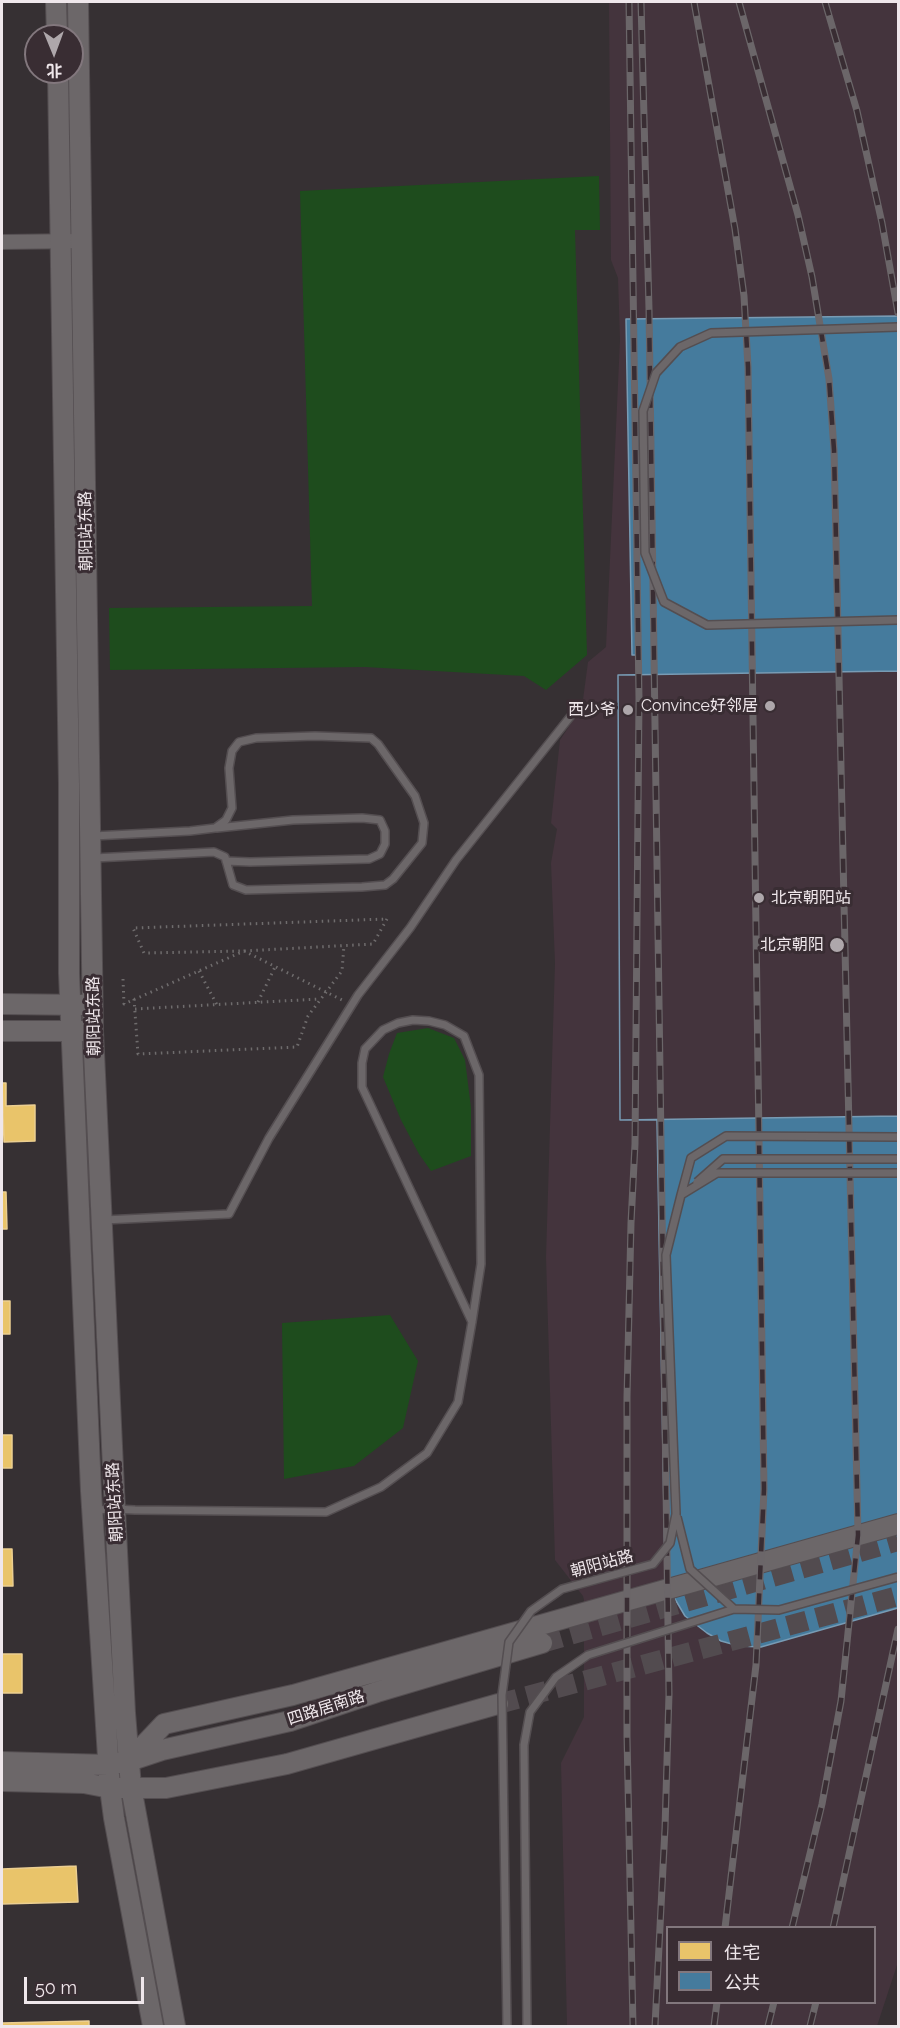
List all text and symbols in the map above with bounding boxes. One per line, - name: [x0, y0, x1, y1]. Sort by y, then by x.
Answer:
- north arrow: [24, 24, 84, 84]
- text: 北: [46, 61, 62, 80]
- street label: 朝阳站东路: [76, 491, 96, 571]
- place label: Convince好邻居: [641, 696, 758, 716]
- marker: Convince好邻居: [763, 699, 777, 713]
- place label: 西少爷: [568, 700, 616, 720]
- marker: 西少爷: [621, 703, 635, 717]
- place label: 北京朝阳站: [771, 888, 851, 908]
- marker: 北京朝阳站: [752, 891, 766, 905]
- place label: 北京朝阳: [760, 935, 824, 955]
- marker: 北京朝阳: [828, 936, 846, 954]
- street label: 朝阳站东路: [84, 976, 104, 1056]
- street label: 朝阳站东路: [103, 1462, 127, 1542]
- street label: 朝阳站路: [569, 1546, 635, 1582]
- street label: 四路居南路: [285, 1687, 367, 1729]
- legend: [666, 1926, 876, 2004]
- text: 住宅: [724, 1942, 760, 1963]
- scale bar: [27, 1965, 147, 2003]
- text: 公共: [724, 1972, 760, 1993]
- text: 50 m: [35, 1977, 77, 1998]

